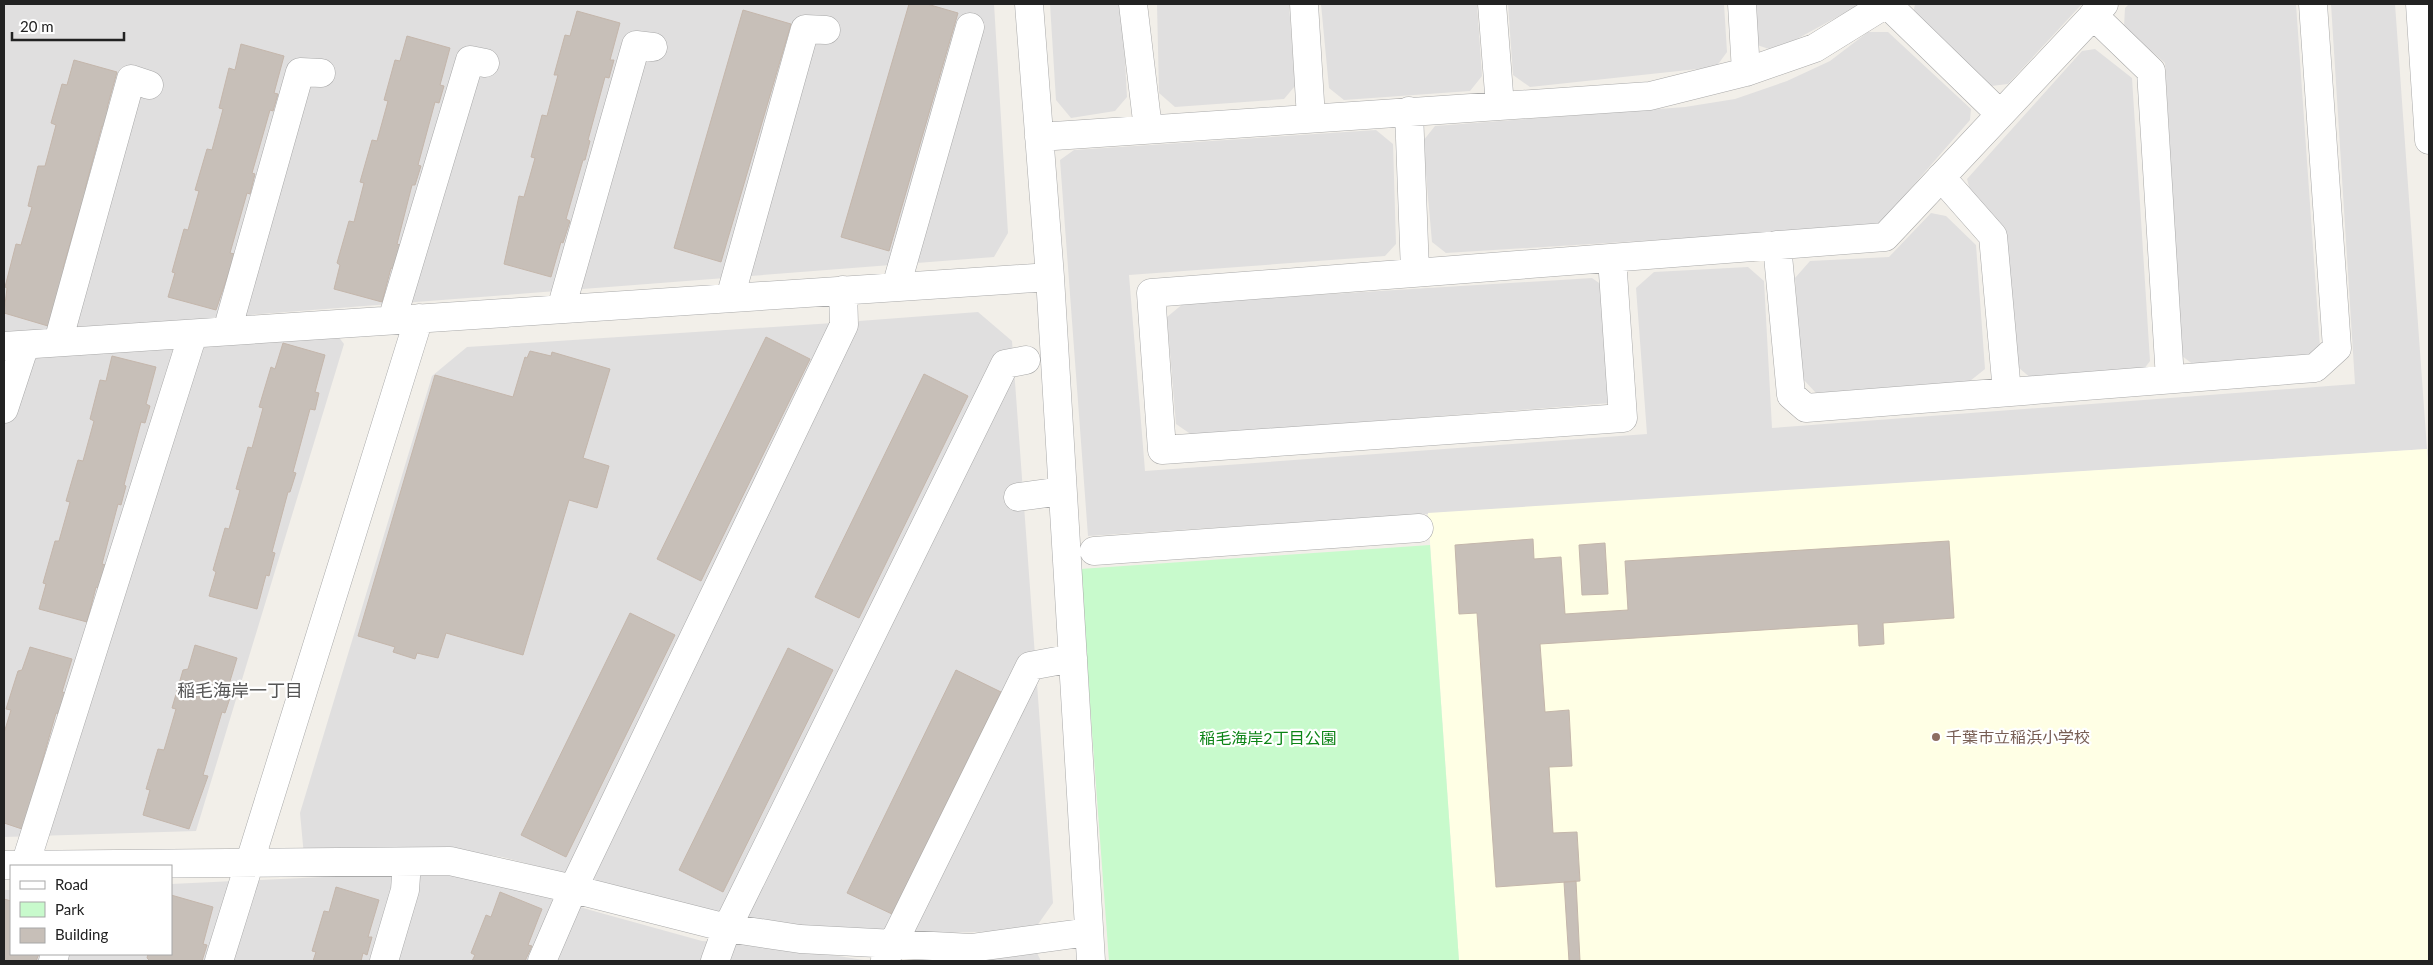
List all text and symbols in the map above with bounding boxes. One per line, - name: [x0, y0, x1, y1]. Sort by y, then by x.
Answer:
- scale bar: [12, 10, 125, 42]
- text: 20 m: [20, 17, 54, 35]
- district label: 稲毛海岸一丁目: [177, 679, 303, 701]
- place label: 千葉市立稲浜小学校: [1946, 727, 2090, 746]
- park label: 稲毛海岸2丁目公園: [1199, 728, 1337, 747]
- marker: 千葉市立稲浜小学校: [1930, 731, 1942, 743]
- legend: [10, 865, 172, 955]
- text: Road: [55, 875, 88, 893]
- text: Park: [55, 900, 85, 918]
- text: Building: [55, 925, 108, 943]

